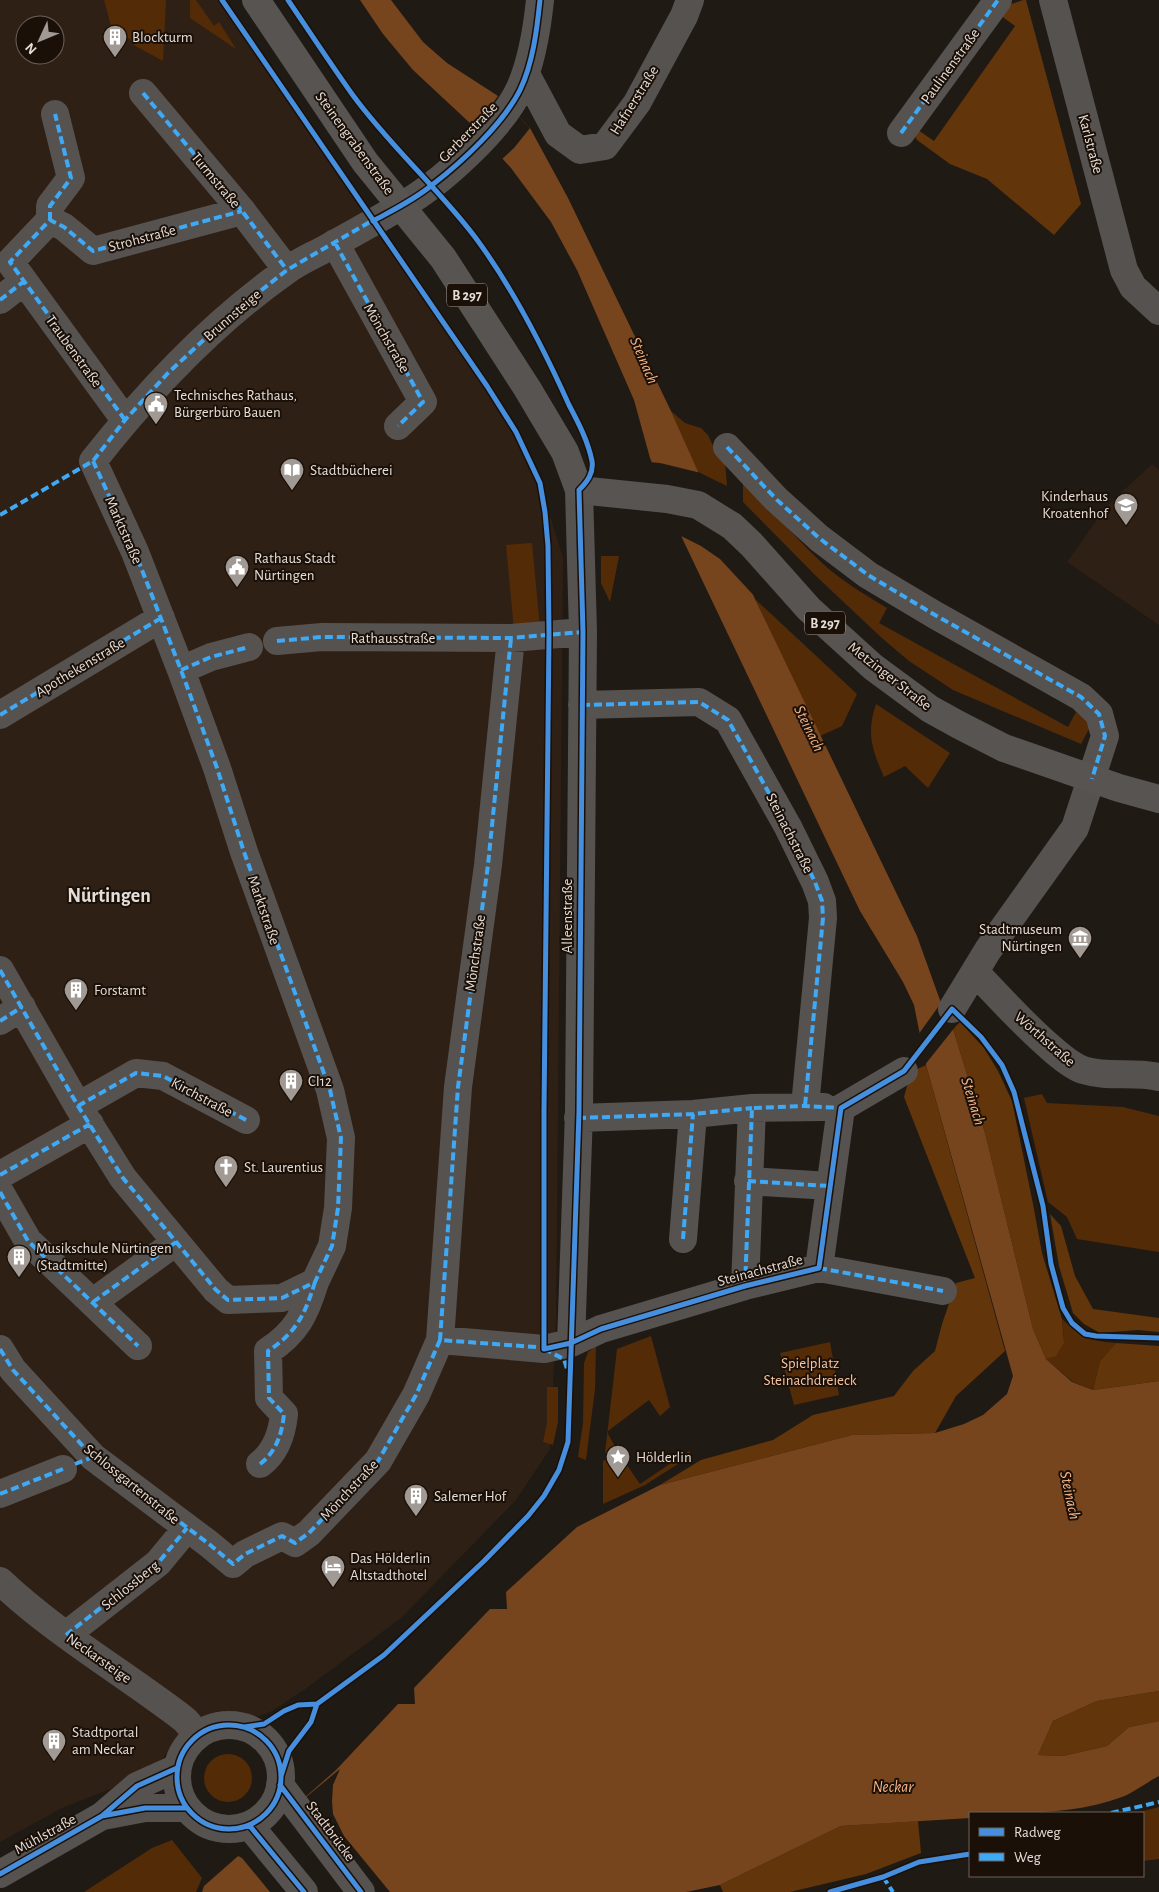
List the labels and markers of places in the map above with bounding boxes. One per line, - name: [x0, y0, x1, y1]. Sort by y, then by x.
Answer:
- building icon: Blockturm: [102, 24, 128, 58]
- place label: Blockturm: [132, 30, 193, 45]
- place label: Technisches Rathaus, Bürgerbüro Bauen: [174, 388, 297, 420]
- public building icon: Technisches Rathaus, Bürgerbüro Bauen: [143, 391, 169, 425]
- library icon: Stadtbücherei: [279, 457, 305, 491]
- place label: Stadtbücherei: [310, 463, 393, 478]
- place label: Kinderhaus Kroatenhof: [1041, 489, 1109, 521]
- school or university icon: Kinderhaus Kroatenhof: [1113, 492, 1139, 526]
- place label: Rathaus Stadt Nürtingen: [254, 551, 336, 583]
- public building icon: Rathaus Stadt Nürtingen: [224, 554, 250, 588]
- place label: Stadtmuseum Nürtingen: [979, 922, 1062, 954]
- museum icon: Stadtmuseum Nürtingen: [1067, 925, 1093, 959]
- building icon: Forstamt: [63, 977, 89, 1011]
- place label: Forstamt: [94, 983, 146, 998]
- building icon: CI12: [278, 1068, 304, 1102]
- place label: CI12: [308, 1074, 332, 1089]
- church icon: St. Laurentius: [213, 1154, 239, 1188]
- place label: St. Laurentius: [244, 1160, 323, 1175]
- place label: Musikschule Nürtingen (Stadtmitte): [36, 1241, 172, 1273]
- building icon: Musikschule Nürtingen (Stadtmitte): [6, 1244, 32, 1278]
- place icon: Hölderlin: [605, 1444, 631, 1478]
- place label: Hölderlin: [636, 1450, 692, 1465]
- building icon: Salemer Hof: [403, 1483, 429, 1517]
- place label: Salemer Hof: [434, 1489, 508, 1504]
- place label: Das Hölderlin Altstadthotel: [350, 1551, 430, 1583]
- hotel icon: Das Hölderlin Altstadthotel: [320, 1554, 346, 1588]
- place label: Stadtportal am Neckar: [72, 1725, 138, 1757]
- building icon: Stadtportal am Neckar: [41, 1728, 67, 1762]

